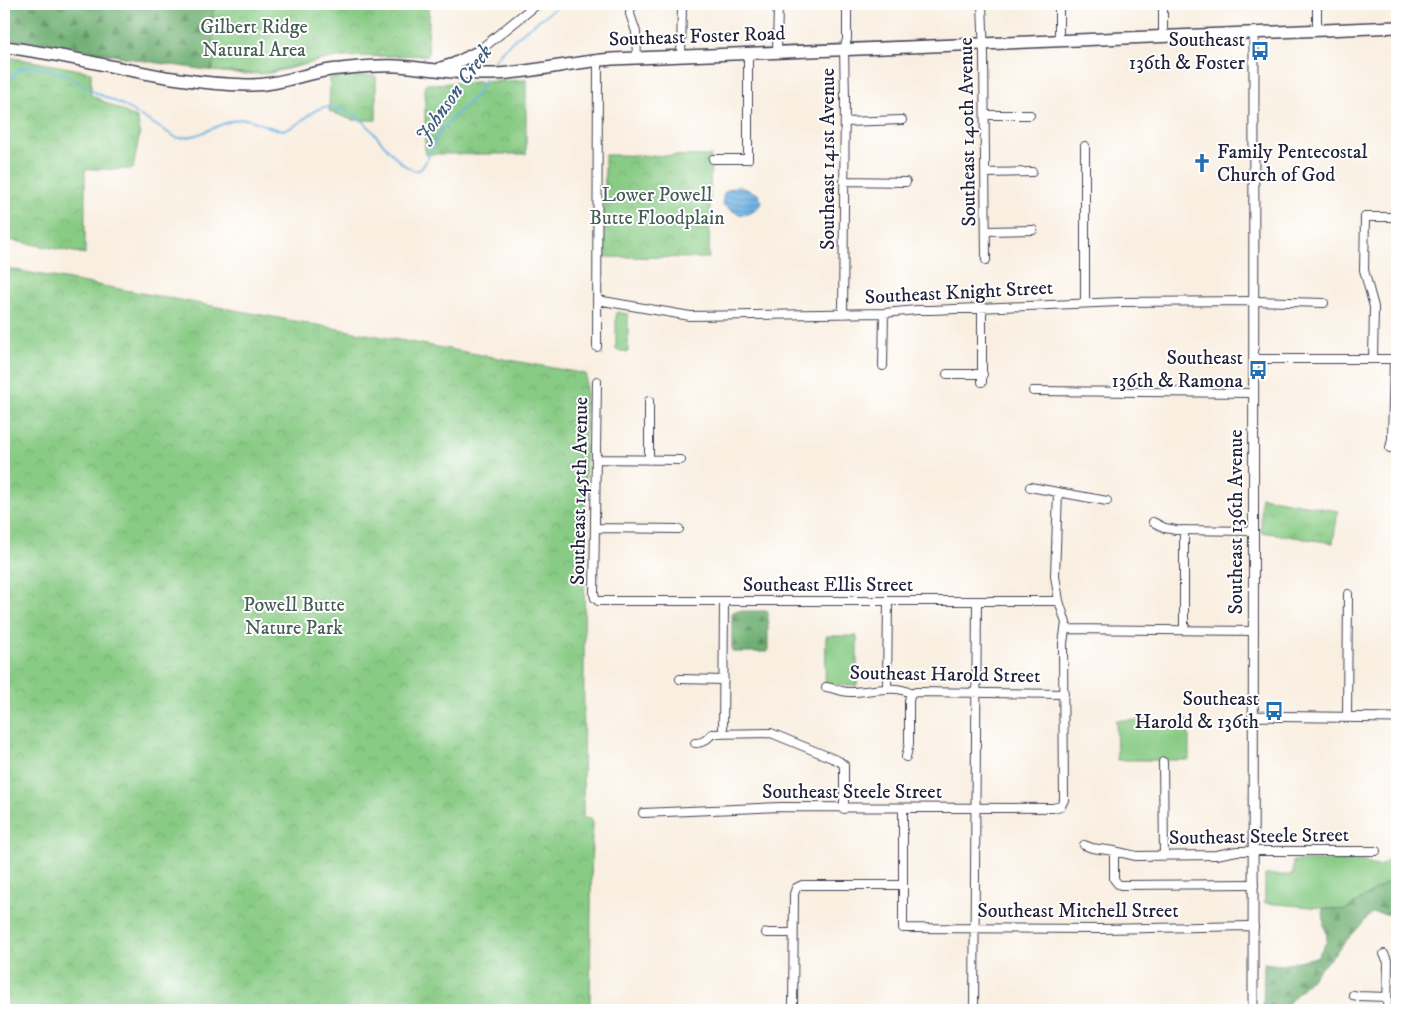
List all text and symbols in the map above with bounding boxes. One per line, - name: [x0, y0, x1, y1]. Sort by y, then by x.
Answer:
- park label: Gilbert Ridge Natural Area: [200, 15, 308, 63]
- street label: Southeast Foster Road: [608, 21, 786, 53]
- place label: Southeast 136th & Foster: [1129, 28, 1246, 76]
- street label: Southeast 140th Avenue: [954, 37, 982, 227]
- water label: Johnson Creek: [410, 40, 498, 148]
- bus stop icon: Southeast 136th & Foster: [1249, 40, 1271, 62]
- street label: Southeast 141st Avenue: [816, 68, 841, 250]
- place label: Family Pentecostal Church of God: [1217, 140, 1367, 188]
- church icon: Family Pentecostal Church of God: [1191, 152, 1213, 174]
- park label: Lower Powell Butte Floodplain: [589, 183, 725, 231]
- street label: Southeast Knight Street: [864, 276, 1054, 310]
- place label: Southeast 136th & Ramona: [1111, 346, 1243, 394]
- bus stop icon: Southeast 136th & Ramona: [1247, 359, 1269, 381]
- street label: Southeast 145th Avenue: [566, 397, 594, 585]
- street label: Southeast 136th Avenue: [1224, 430, 1249, 614]
- street label: Southeast Ellis Street: [743, 573, 913, 598]
- park label: Powell Butte Nature Park: [243, 593, 345, 641]
- street label: Southeast Harold Street: [849, 661, 1041, 689]
- place label: Southeast Harold & 136th: [1135, 687, 1260, 735]
- bus stop icon: Southeast Harold & 136th: [1263, 700, 1285, 722]
- street label: Southeast Steele Street: [762, 780, 942, 805]
- street label: Southeast Steele Street: [1169, 823, 1349, 851]
- street label: Southeast Mitchell Street: [977, 899, 1179, 924]

